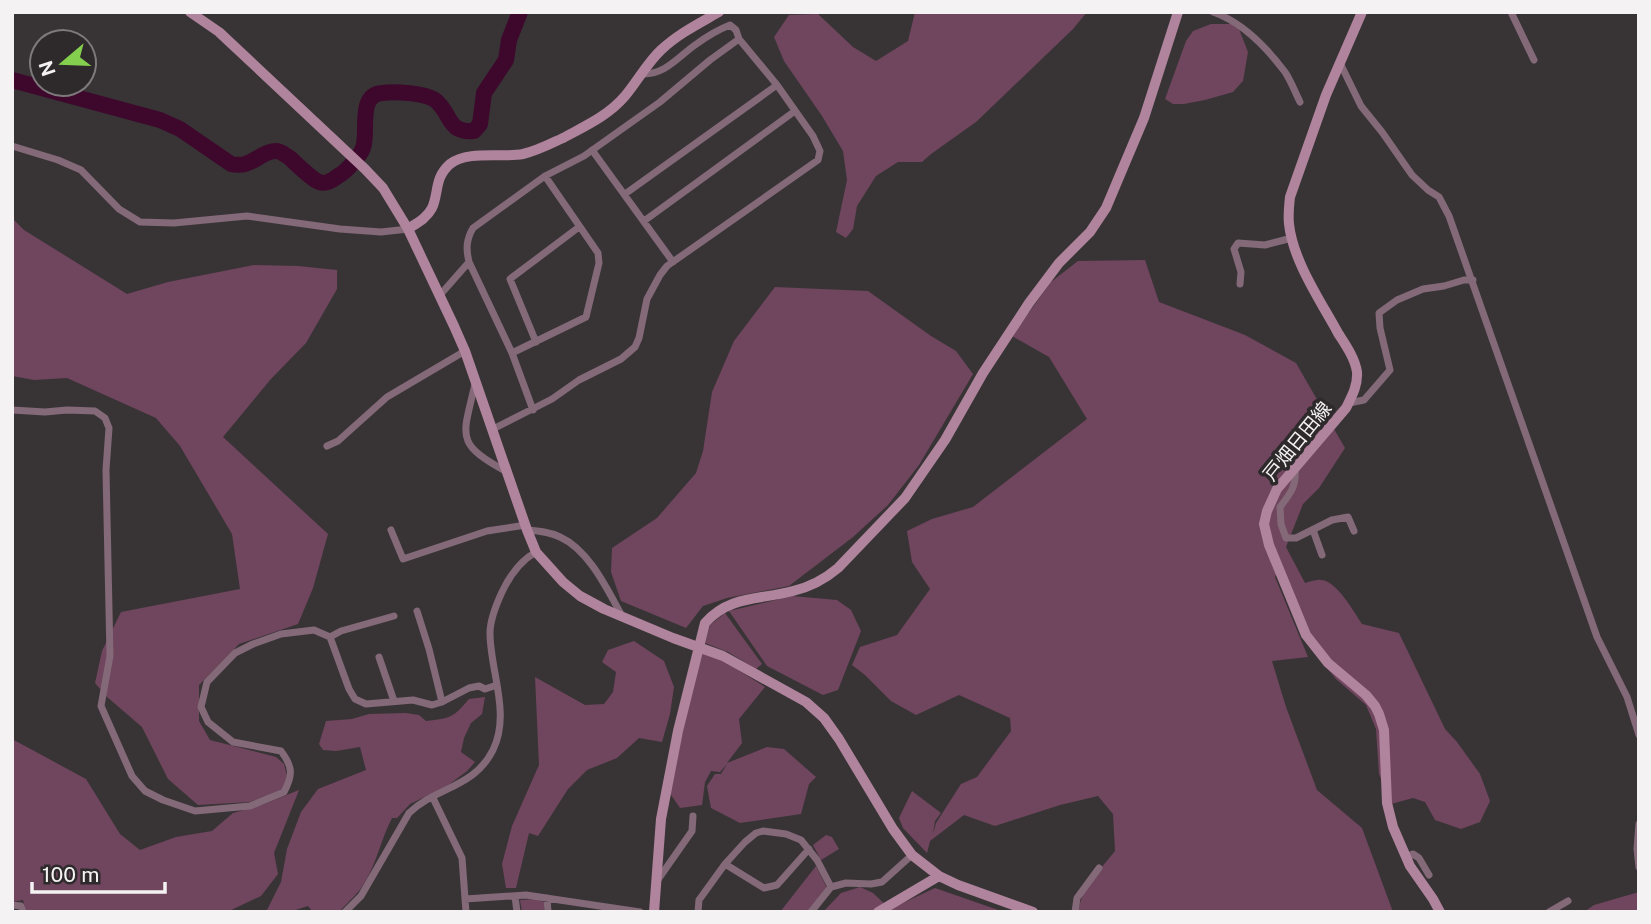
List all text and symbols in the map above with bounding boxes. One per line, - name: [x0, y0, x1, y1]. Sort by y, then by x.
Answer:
- north arrow: [28, 28, 98, 98]
- text: N: [34, 58, 60, 79]
- street label: 戸畑日田線: [1259, 397, 1335, 485]
- scale bar: [32, 850, 164, 894]
- text: 100 m: [42, 862, 99, 887]

